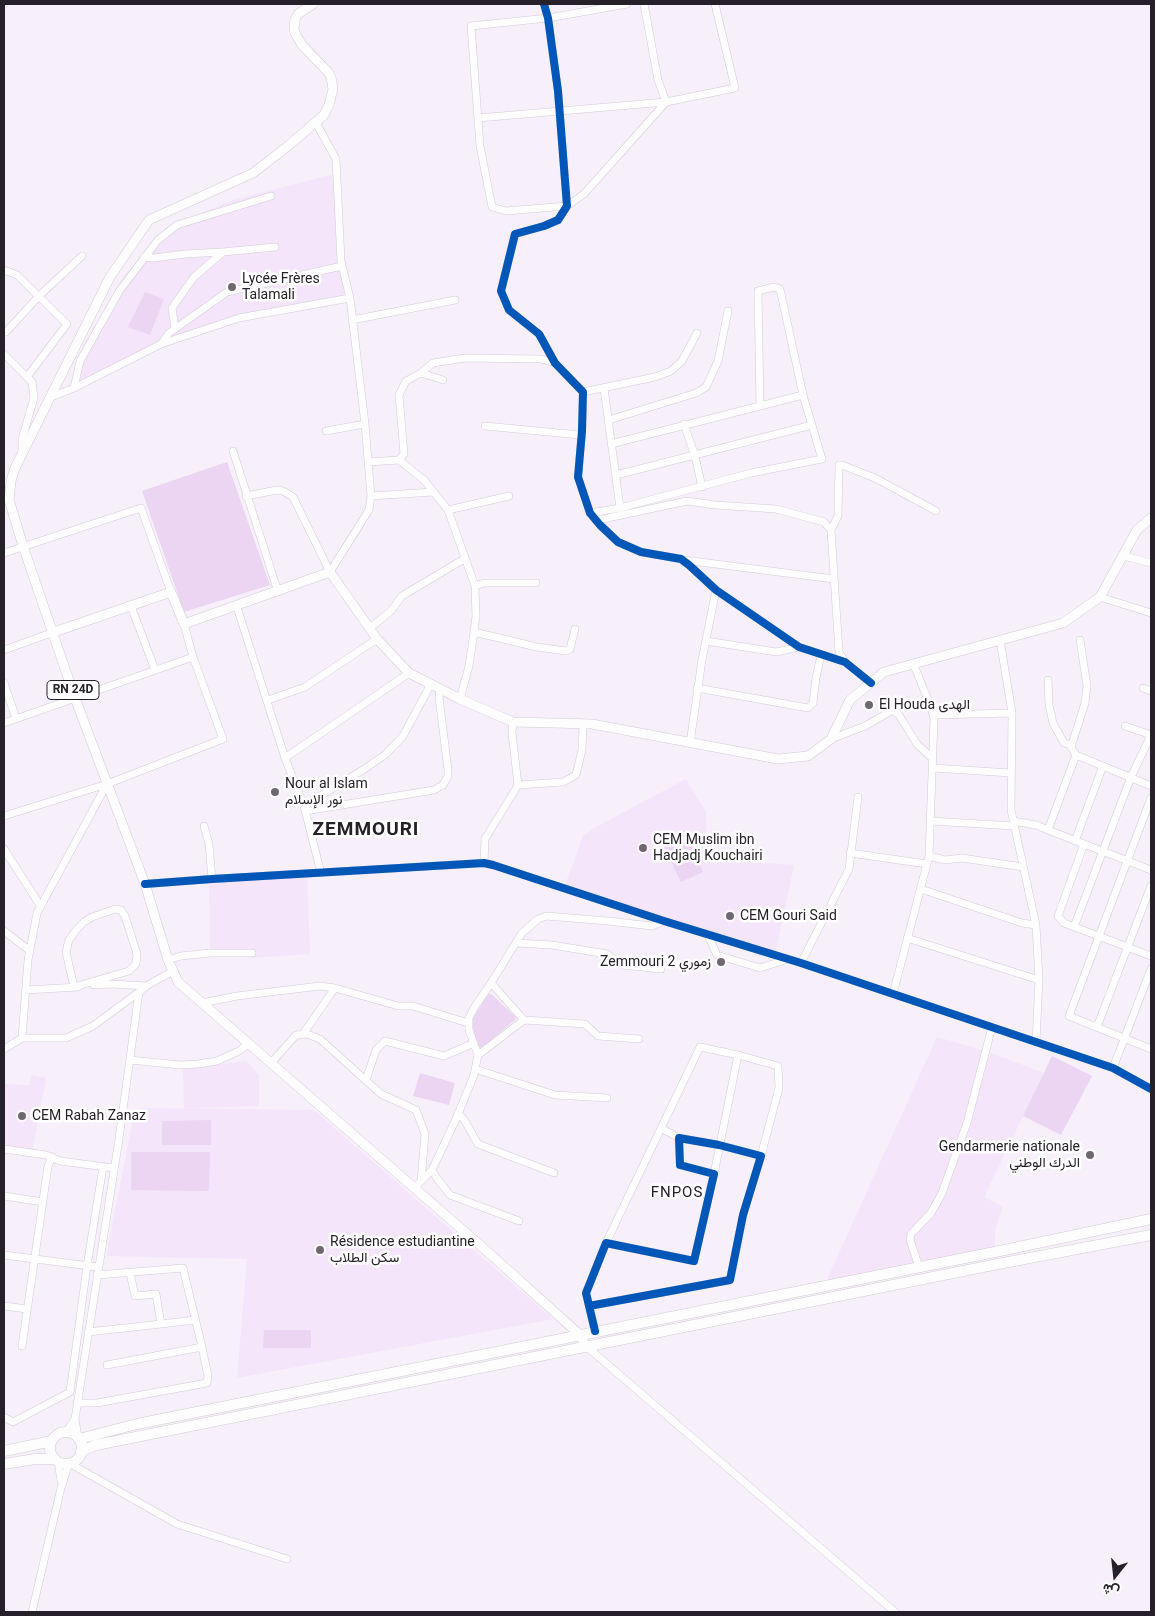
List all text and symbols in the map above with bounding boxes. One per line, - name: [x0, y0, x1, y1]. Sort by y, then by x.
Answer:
- place label: Lycée Frères Talamali: [242, 271, 320, 304]
- marker: Lycée Frères Talamali: [226, 281, 238, 293]
- road number: RN 24D: [47, 680, 99, 700]
- place label: El Houda الهدى: [879, 697, 970, 713]
- marker: El Houda الهدى: [863, 699, 875, 711]
- place label: Nour al Islam نور الإسلام: [285, 776, 368, 809]
- marker: Nour al Islam نور الإسلام: [269, 786, 281, 798]
- district label: ZEMMOURI: [312, 819, 420, 841]
- place label: CEM Muslim ibn Hadjadj Kouchairi: [653, 832, 763, 864]
- marker: CEM Muslim ibn Hadjadj Kouchairi: [637, 842, 649, 854]
- place label: CEM Gouri Said: [740, 908, 837, 924]
- marker: CEM Gouri Said: [724, 910, 736, 922]
- place label: Zemmouri 2 زموري: [600, 954, 711, 970]
- marker: Zemmouri 2 زموري: [715, 956, 727, 968]
- place label: CEM Rabah Zanaz: [32, 1108, 146, 1124]
- marker: CEM Rabah Zanaz: [16, 1110, 28, 1122]
- place label: Gendarmerie nationale الدرك الوطني: [939, 1139, 1080, 1172]
- marker: Gendarmerie nationale الدرك الوطني: [1084, 1149, 1096, 1161]
- district label: FNPOS: [650, 1184, 704, 1202]
- place label: Résidence estudiantine سكن الطلاب: [330, 1234, 475, 1266]
- marker: Résidence estudiantine سكن الطلاب: [314, 1244, 326, 1256]
- north arrow: [1090, 1551, 1140, 1601]
- text: ش: [1101, 1580, 1121, 1600]

